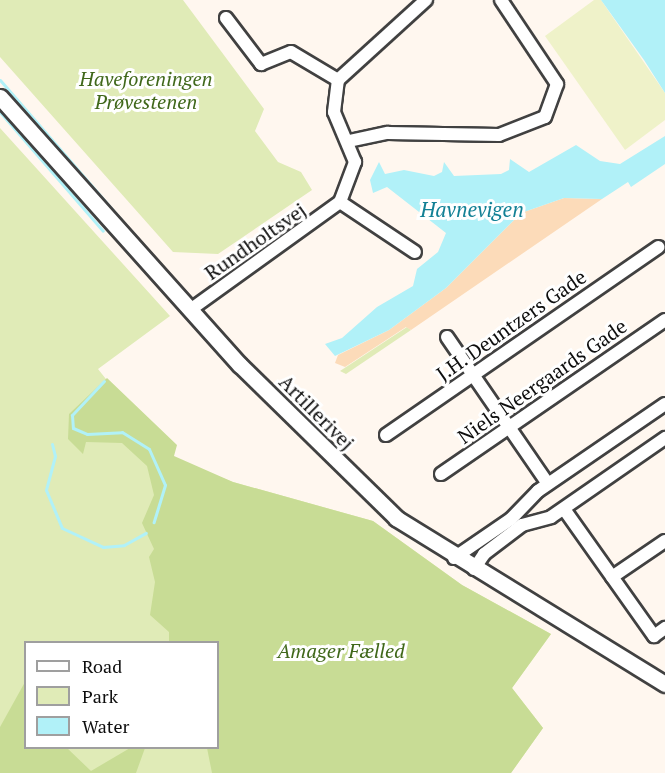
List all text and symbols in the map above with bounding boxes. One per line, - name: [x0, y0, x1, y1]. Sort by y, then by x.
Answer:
- park label: Haveforeningen Prøvestenen: [79, 67, 213, 114]
- water label: Havnevigen: [420, 196, 524, 222]
- street label: Rundholtsvej: [200, 197, 310, 285]
- street label: J.H. Deuntzers Gade: [431, 264, 591, 386]
- street label: Niels Neergaards Gade: [453, 314, 631, 448]
- street label: Artillerivej: [275, 370, 359, 454]
- park label: Amager Fælled: [277, 638, 405, 662]
- legend: [24, 641, 219, 749]
- text: Road: [82, 654, 122, 678]
- text: Park: [82, 684, 118, 708]
- text: Water: [82, 714, 129, 738]

